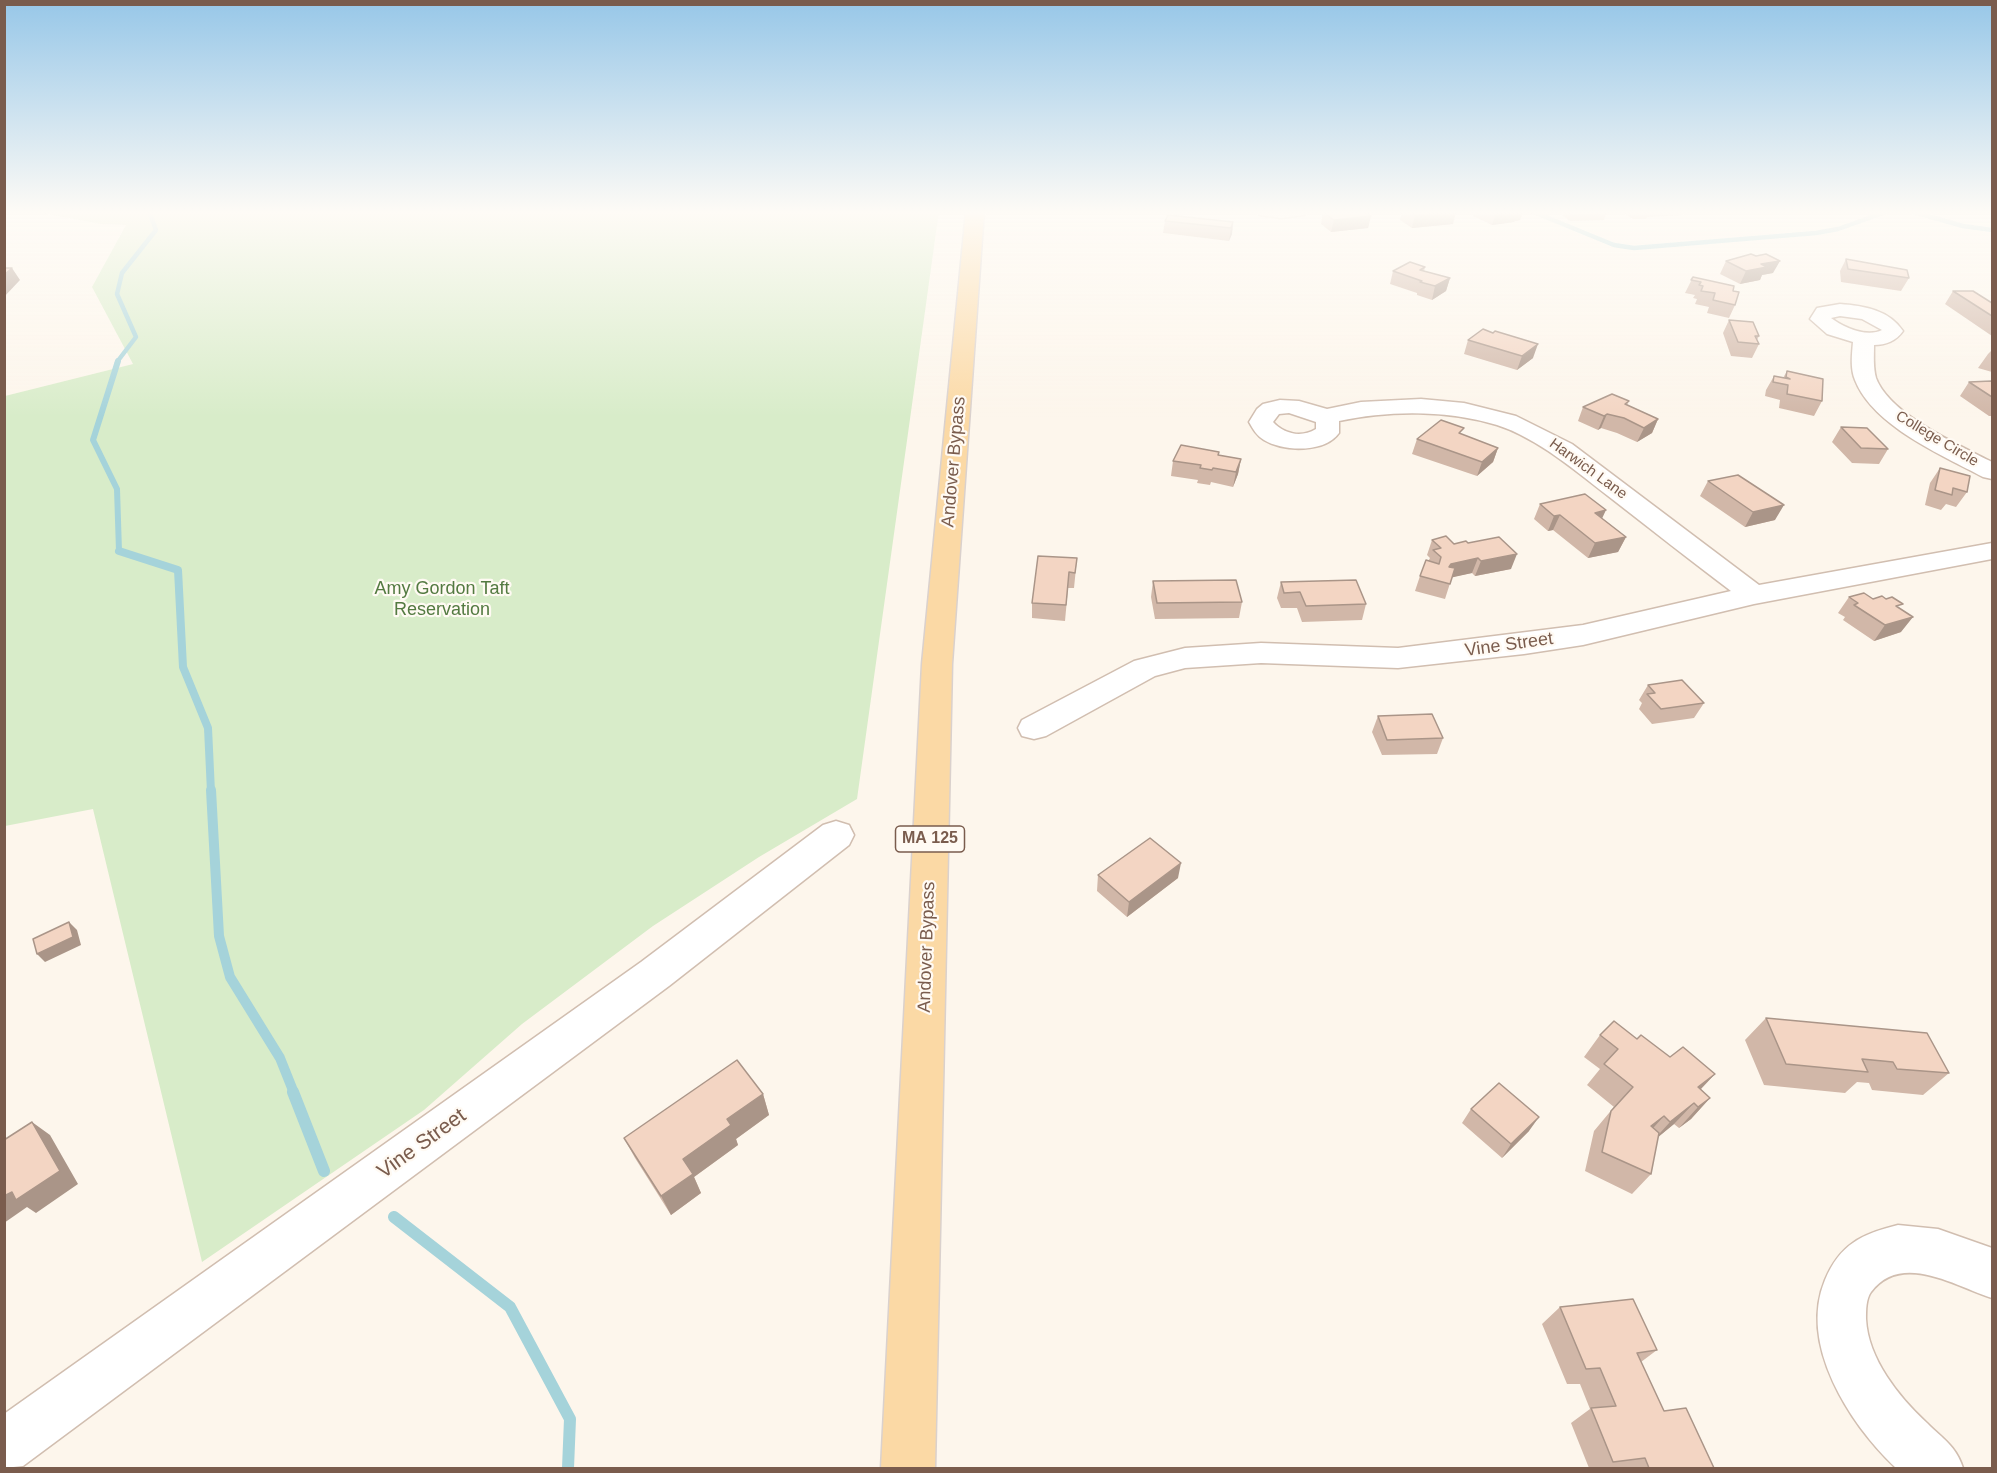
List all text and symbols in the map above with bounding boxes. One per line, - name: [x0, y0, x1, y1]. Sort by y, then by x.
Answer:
- street label: Andover Bypass: [938, 396, 970, 528]
- street label: College Circle: [1892, 407, 1982, 471]
- street label: Harwich Lane: [1546, 435, 1630, 503]
- park label: Amy Gordon Taft Reservation: [374, 578, 510, 620]
- street label: Vine Street: [1464, 628, 1554, 662]
- road number: MA 125: [896, 826, 964, 852]
- street label: Andover Bypass: [914, 881, 940, 1013]
- street label: Vine Street: [373, 1103, 471, 1185]

